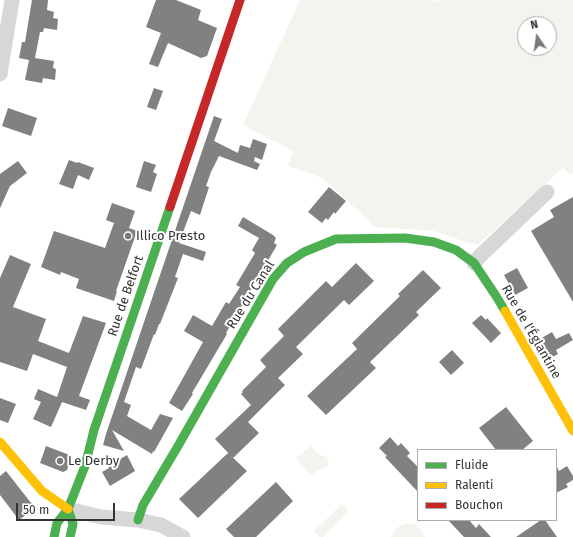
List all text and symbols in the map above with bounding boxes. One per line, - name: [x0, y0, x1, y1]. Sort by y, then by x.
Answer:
- north arrow: [517, 16, 557, 56]
- text: N: [529, 18, 539, 32]
- place label: Illico Presto: [136, 228, 205, 244]
- marker: Illico Presto: [123, 231, 133, 241]
- street label: Rue de Belfort: [105, 253, 147, 339]
- street label: Rue du Canal: [224, 258, 278, 332]
- street label: Rue de l'Églantine: [498, 282, 564, 382]
- legend: [417, 449, 557, 521]
- place label: Le Derby: [68, 453, 119, 469]
- marker: Le Derby: [55, 456, 65, 466]
- text: Fluide: [455, 458, 488, 472]
- text: Ralenti: [455, 478, 493, 492]
- scale bar: [18, 495, 117, 521]
- text: Bouchon: [455, 498, 503, 512]
- text: 50 m: [23, 503, 49, 517]

